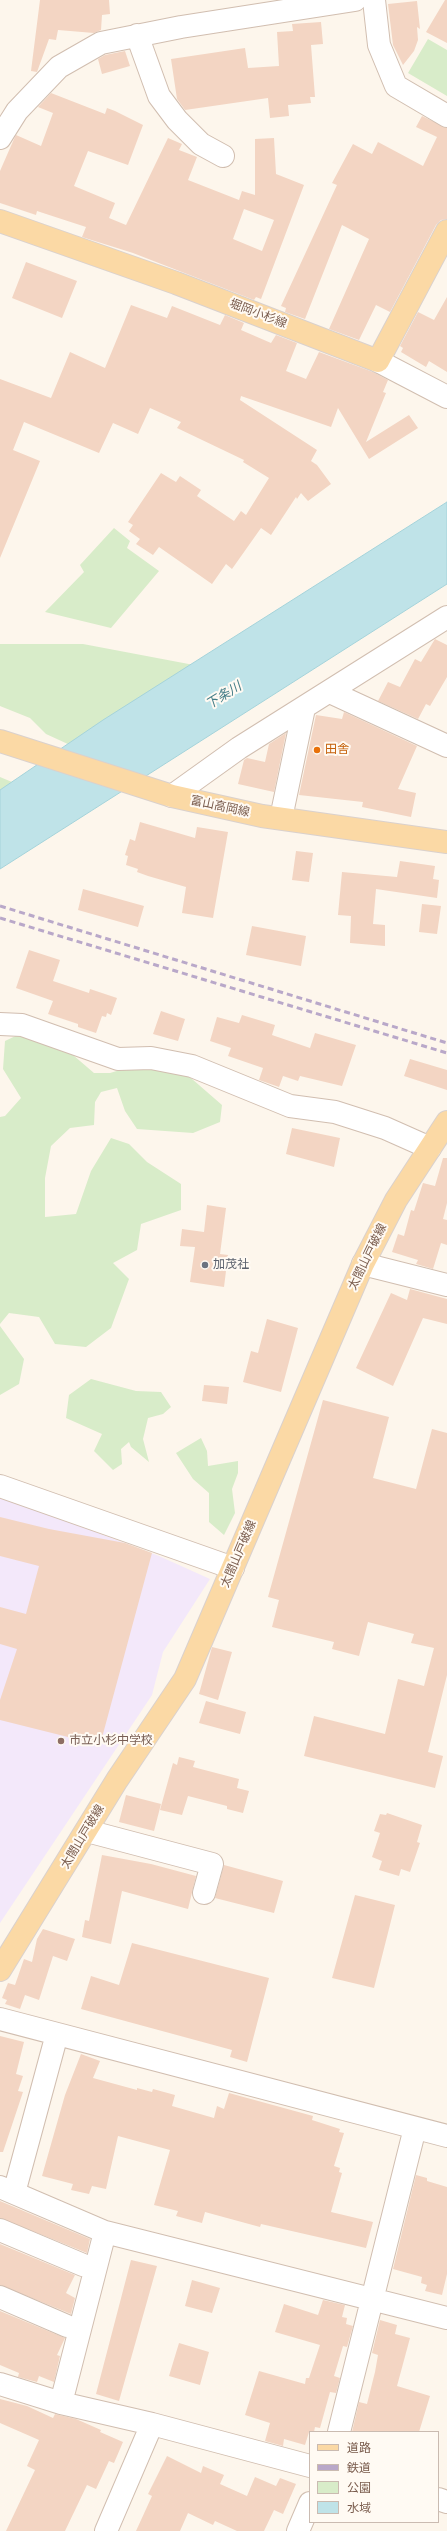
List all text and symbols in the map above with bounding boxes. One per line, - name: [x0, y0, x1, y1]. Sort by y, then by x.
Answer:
- street label: 堀岡小杉線: [227, 297, 289, 331]
- water label: 下条川: [203, 679, 245, 713]
- place label: 田舎: [325, 743, 349, 757]
- marker: 田舎: [312, 745, 322, 755]
- street label: 富山高岡線: [189, 794, 251, 820]
- street label: 太閤山戸破線: [346, 1221, 390, 1293]
- place label: 加茂社: [213, 1258, 249, 1272]
- marker: 加茂社: [200, 1260, 210, 1270]
- street label: 太閤山戸破線: [218, 1518, 260, 1590]
- place label: 市立小杉中学校: [69, 1734, 153, 1748]
- marker: 市立小杉中学校: [56, 1736, 66, 1746]
- street label: 太閤山戸破線: [58, 1802, 108, 1872]
- legend: [309, 2431, 439, 2523]
- text: 道路: [347, 2440, 371, 2456]
- text: 鉄道: [347, 2460, 371, 2476]
- text: 公園: [347, 2480, 371, 2496]
- text: 水域: [347, 2500, 371, 2516]

